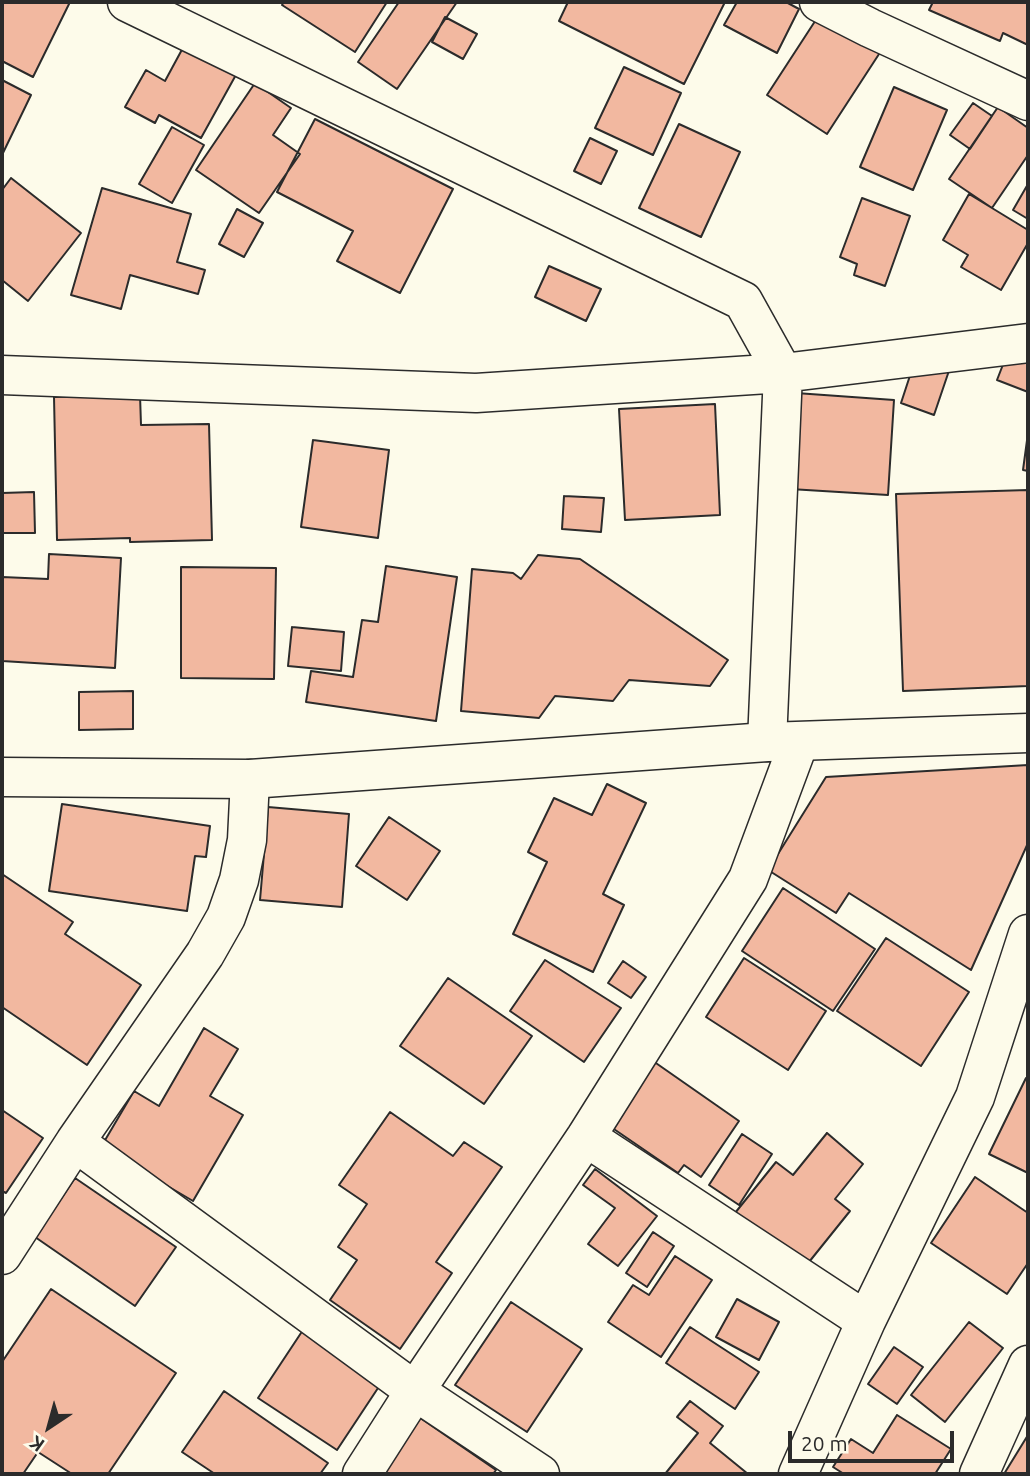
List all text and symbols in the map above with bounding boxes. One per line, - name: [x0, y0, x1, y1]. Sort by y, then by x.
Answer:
- north arrow: [14, 1392, 84, 1462]
- scale bar: [792, 1416, 958, 1460]
- text: K: [25, 1431, 48, 1457]
- text: 20 m: [801, 1431, 848, 1455]

